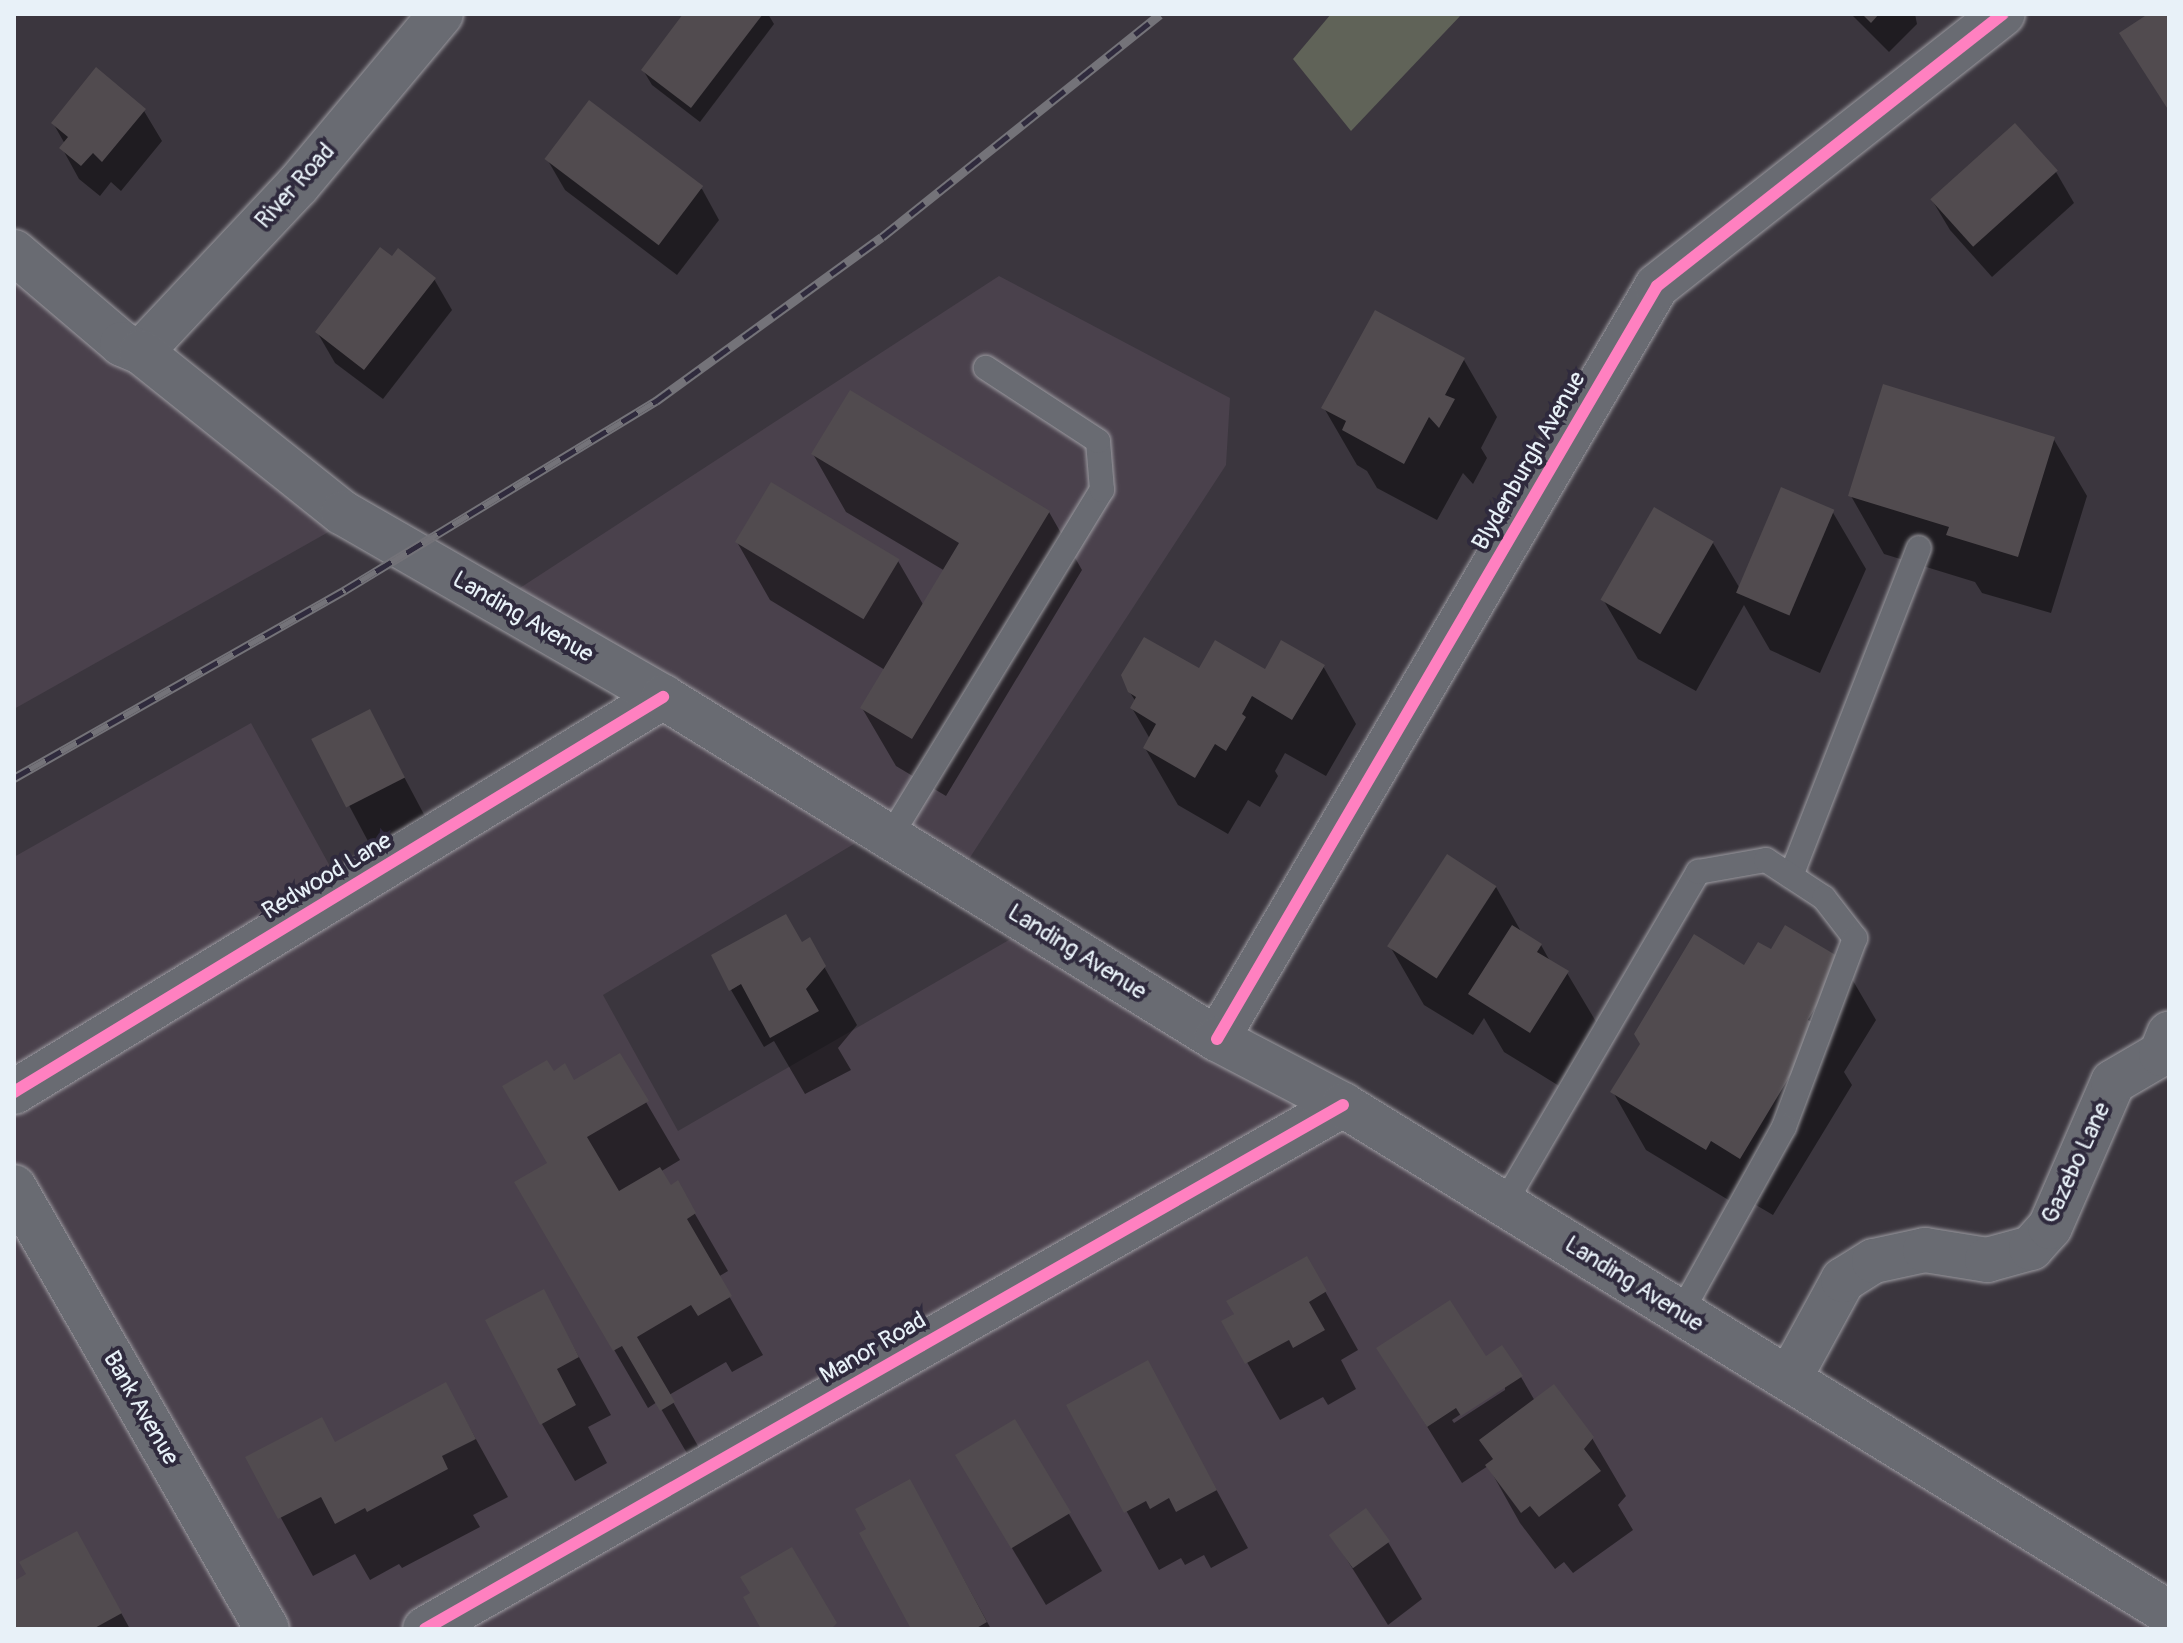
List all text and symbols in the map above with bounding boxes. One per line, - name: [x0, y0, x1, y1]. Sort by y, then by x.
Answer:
- street label: River Road: [249, 137, 341, 235]
- street label: Blydenburgh Avenue: [1466, 367, 1592, 555]
- street label: Landing Avenue: [447, 565, 599, 669]
- street label: Redwood Lane: [257, 826, 397, 926]
- street label: Landing Avenue: [1002, 898, 1152, 1006]
- street label: Gazebo Lane: [2035, 1098, 2117, 1228]
- street label: Landing Avenue: [1559, 1230, 1709, 1338]
- street label: Manor Road: [815, 1306, 931, 1390]
- street label: Bank Avenue: [97, 1346, 185, 1470]

